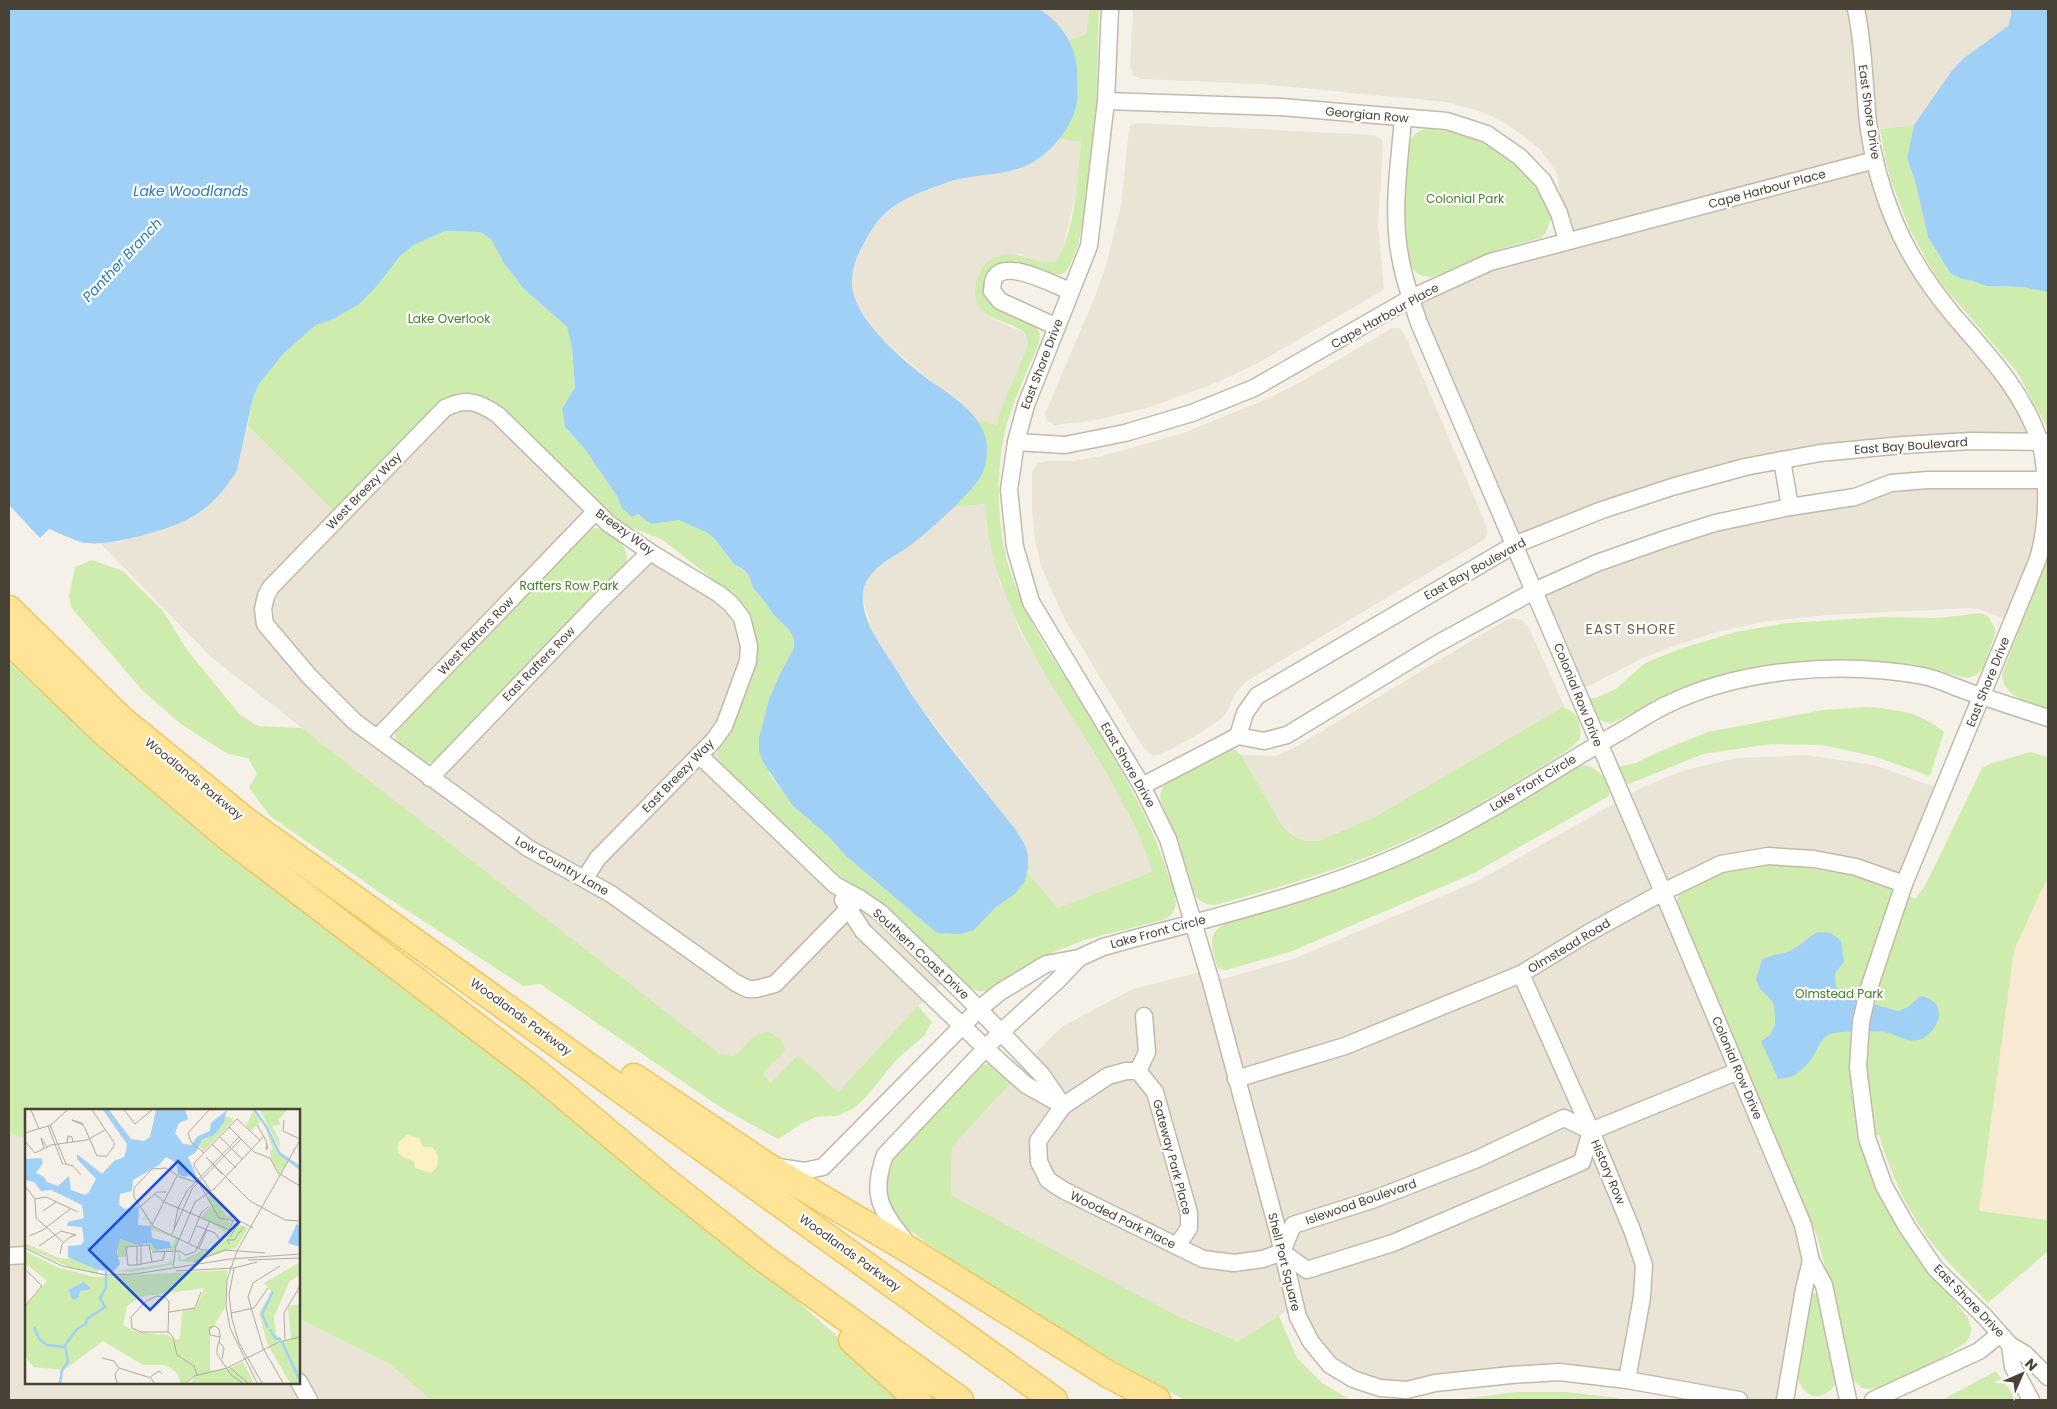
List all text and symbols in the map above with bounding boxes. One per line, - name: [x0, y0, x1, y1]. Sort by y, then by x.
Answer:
- street label: East Shore Drive: [1854, 63, 1885, 161]
- street label: Georgian Row: [1325, 102, 1410, 127]
- street label: Cape Harbour Place: [1706, 165, 1827, 212]
- water label: Lake Woodlands: [133, 181, 249, 201]
- park label: Colonial Park: [1426, 190, 1505, 207]
- water label: Panther Branch: [78, 214, 166, 306]
- street label: Cape Harbour Place: [1328, 279, 1442, 352]
- park label: Lake Overlook: [408, 310, 491, 327]
- street label: East Shore Drive: [1016, 316, 1067, 412]
- street label: East Bay Boulevard: [1853, 433, 1968, 458]
- street label: West Breezy Way: [322, 448, 405, 533]
- street label: Breezy Way: [593, 505, 658, 559]
- street label: East Bay Boulevard: [1421, 533, 1529, 604]
- park label: Rafters Row Park: [520, 577, 619, 594]
- street label: West Rafters Row: [434, 593, 518, 679]
- district label: EAST SHORE: [1586, 619, 1676, 639]
- street label: East Rafters Row: [498, 622, 579, 705]
- street label: East Shore Drive: [1962, 634, 2013, 729]
- street label: Colonial Row Drive: [1550, 640, 1607, 749]
- street label: East Shore Drive: [1097, 719, 1160, 810]
- street label: Woodlands Parkway: [142, 734, 247, 824]
- street label: East Breezy Way: [638, 735, 718, 816]
- street label: Lake Front Circle: [1486, 750, 1579, 815]
- street label: Low Country Lane: [512, 832, 612, 899]
- street label: Southern Coast Drive: [869, 904, 973, 1003]
- street label: Lake Front Circle: [1108, 911, 1207, 952]
- street label: Olmstead Road: [1524, 914, 1613, 977]
- street label: Woodlands Parkway: [467, 974, 576, 1059]
- park label: Olmstead Park: [1795, 985, 1884, 1002]
- street label: Colonial Row Drive: [1708, 1014, 1767, 1122]
- street label: Gateway Park Place: [1149, 1097, 1196, 1216]
- inset map: [25, 1109, 300, 1384]
- street label: History Row: [1587, 1137, 1630, 1207]
- street label: Islewood Boulevard: [1303, 1174, 1419, 1229]
- street label: Wooded Park Place: [1068, 1187, 1179, 1253]
- street label: Woodlands Parkway: [796, 1210, 905, 1295]
- street label: Shell Port Square: [1264, 1211, 1305, 1313]
- street label: East Shore Drive: [1930, 1260, 2009, 1341]
- north arrow: [1997, 1349, 2047, 1399]
- text: N: [2020, 1354, 2042, 1376]

